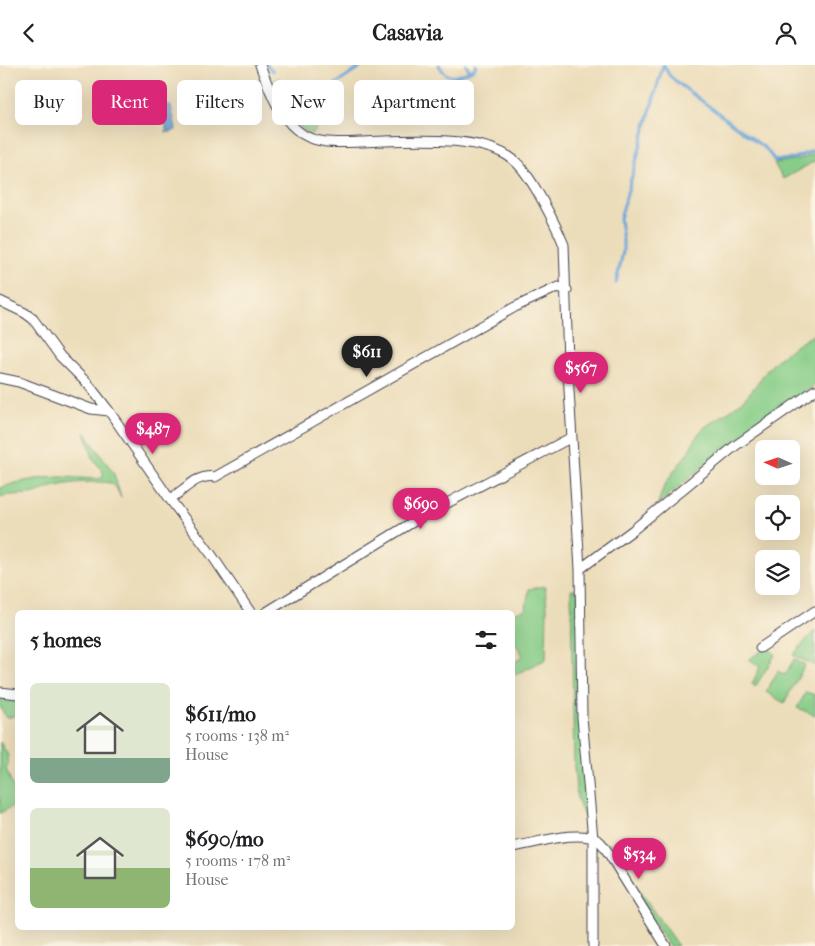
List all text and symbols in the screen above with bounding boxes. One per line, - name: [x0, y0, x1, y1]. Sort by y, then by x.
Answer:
- icon: back: [15, 19, 43, 47]
- icon: person: [772, 19, 800, 47]
- text: Casavia: [372, 20, 443, 46]
- chip: Buy: [15, 80, 82, 125]
- chip: Rent: [92, 80, 167, 125]
- chip: Filters: [177, 80, 262, 125]
- chip: New: [272, 80, 344, 125]
- chip: Apartment: [354, 80, 474, 125]
- pin: $611: [337, 335, 397, 378]
- text: $611: [353, 342, 381, 361]
- pin: $567: [551, 351, 611, 394]
- text: $567: [565, 358, 597, 377]
- pin: $487: [123, 413, 183, 455]
- text: $487: [136, 419, 170, 438]
- north arrow: [755, 440, 800, 485]
- map controls: [755, 440, 800, 595]
- pin: $690: [391, 487, 451, 530]
- text: $690: [404, 494, 438, 513]
- button: locate: [755, 495, 800, 540]
- button: layers: [755, 550, 800, 595]
- icon: filters: [472, 626, 500, 654]
- text: 5 homes: [30, 628, 101, 652]
- text: $611/mo: [185, 702, 256, 726]
- icon: home: [70, 703, 130, 763]
- text: 5 rooms · 138 m²: [185, 726, 289, 745]
- text: House: [185, 745, 228, 764]
- text: $690/mo: [185, 827, 264, 851]
- icon: home: [70, 828, 130, 888]
- pin: $534: [609, 837, 669, 880]
- text: $534: [623, 844, 655, 863]
- text: 5 rooms · 178 m²: [185, 851, 290, 870]
- text: House: [185, 870, 228, 889]

